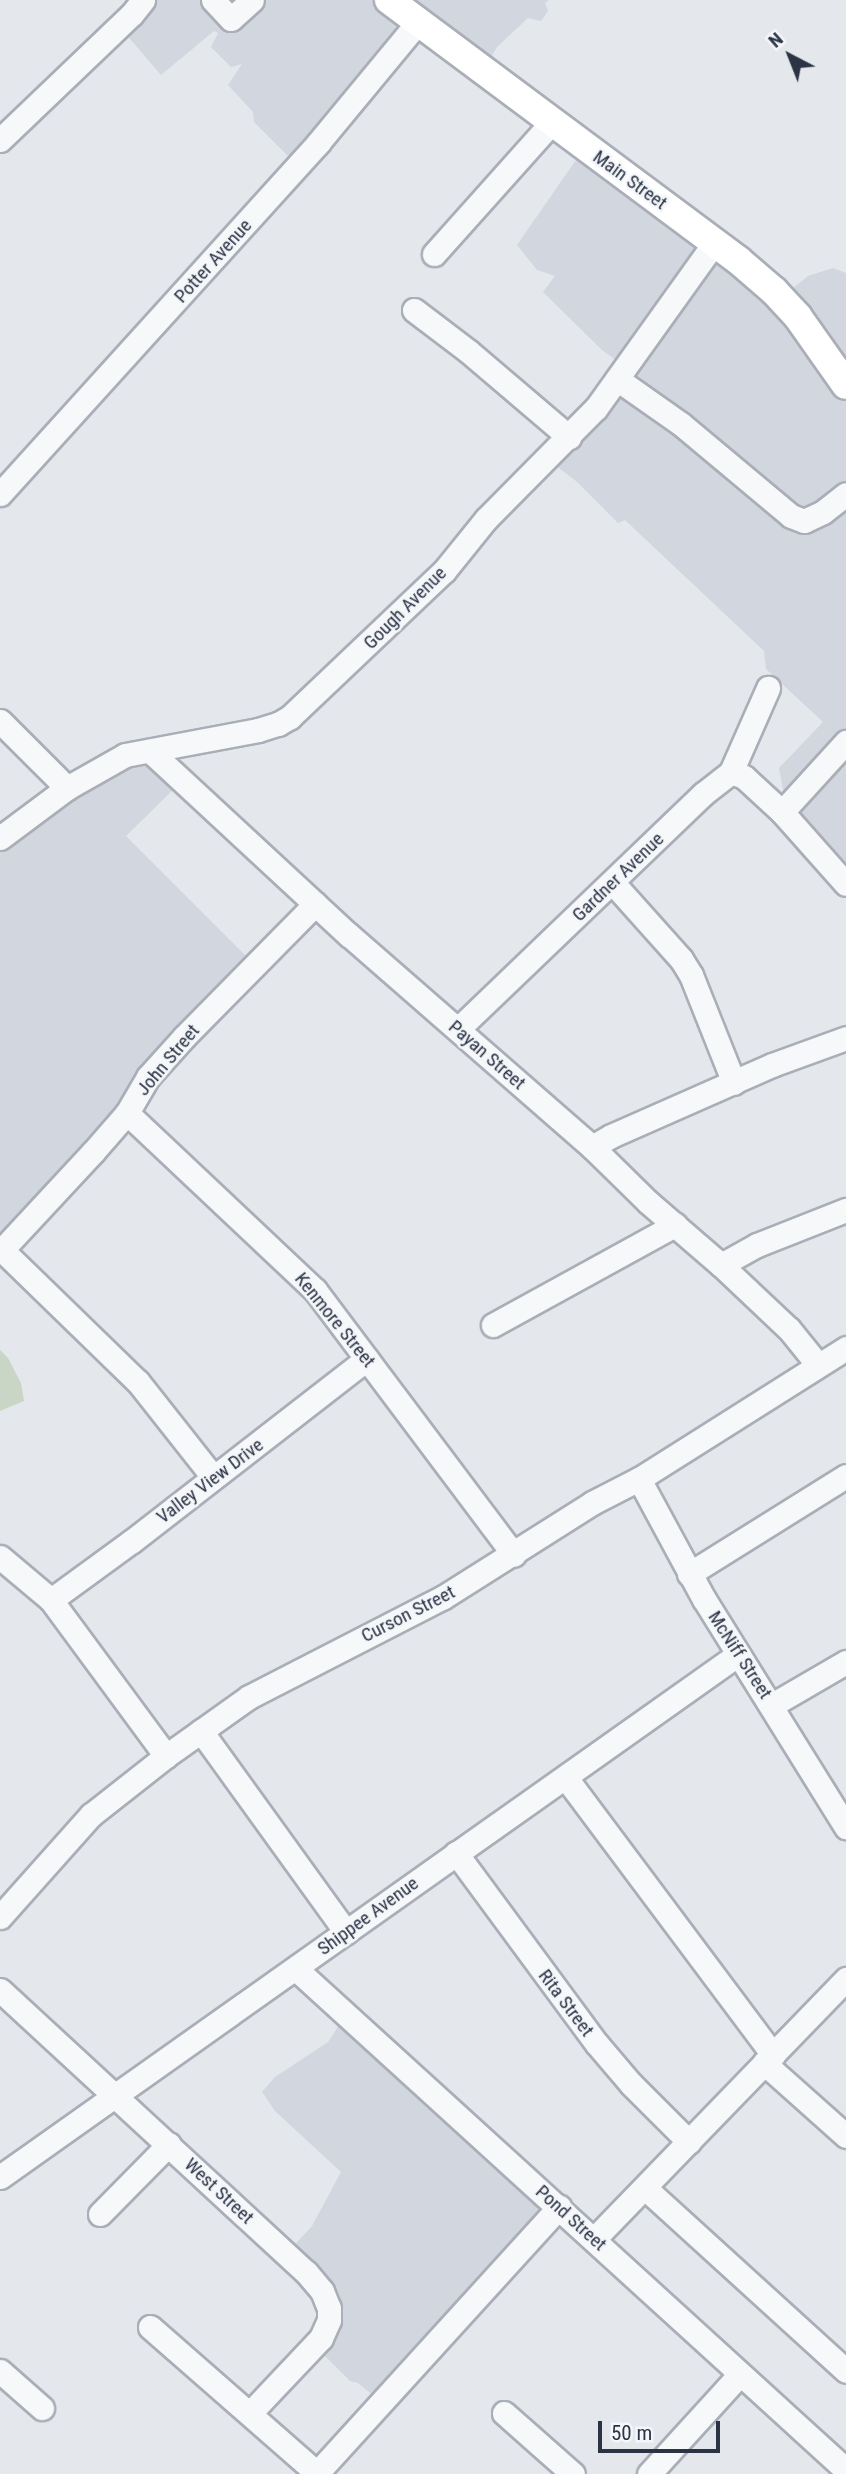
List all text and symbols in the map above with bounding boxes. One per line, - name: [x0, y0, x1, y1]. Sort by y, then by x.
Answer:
- north arrow: [755, 21, 825, 91]
- text: N: [764, 28, 788, 52]
- street label: Main Street: [589, 146, 671, 214]
- street label: Potter Avenue: [169, 214, 257, 308]
- street label: Gough Avenue: [359, 562, 451, 654]
- street label: Gardner Avenue: [568, 828, 668, 926]
- street label: Payan Street: [444, 1015, 530, 1095]
- street label: John Street: [132, 1020, 204, 1100]
- street label: Kenmore Street: [290, 1268, 380, 1372]
- street label: Valley View Drive: [152, 1433, 268, 1529]
- street label: Curson Street: [357, 1581, 459, 1647]
- street label: McNiff Street: [703, 1607, 777, 1703]
- street label: Shippee Avenue: [313, 1872, 423, 1960]
- street label: Rita Street: [533, 1965, 599, 2041]
- street label: West Street: [180, 2153, 258, 2229]
- street label: Pond Street: [531, 2180, 611, 2256]
- scale bar: [601, 2408, 724, 2452]
- text: 50 m: [611, 2421, 652, 2445]

